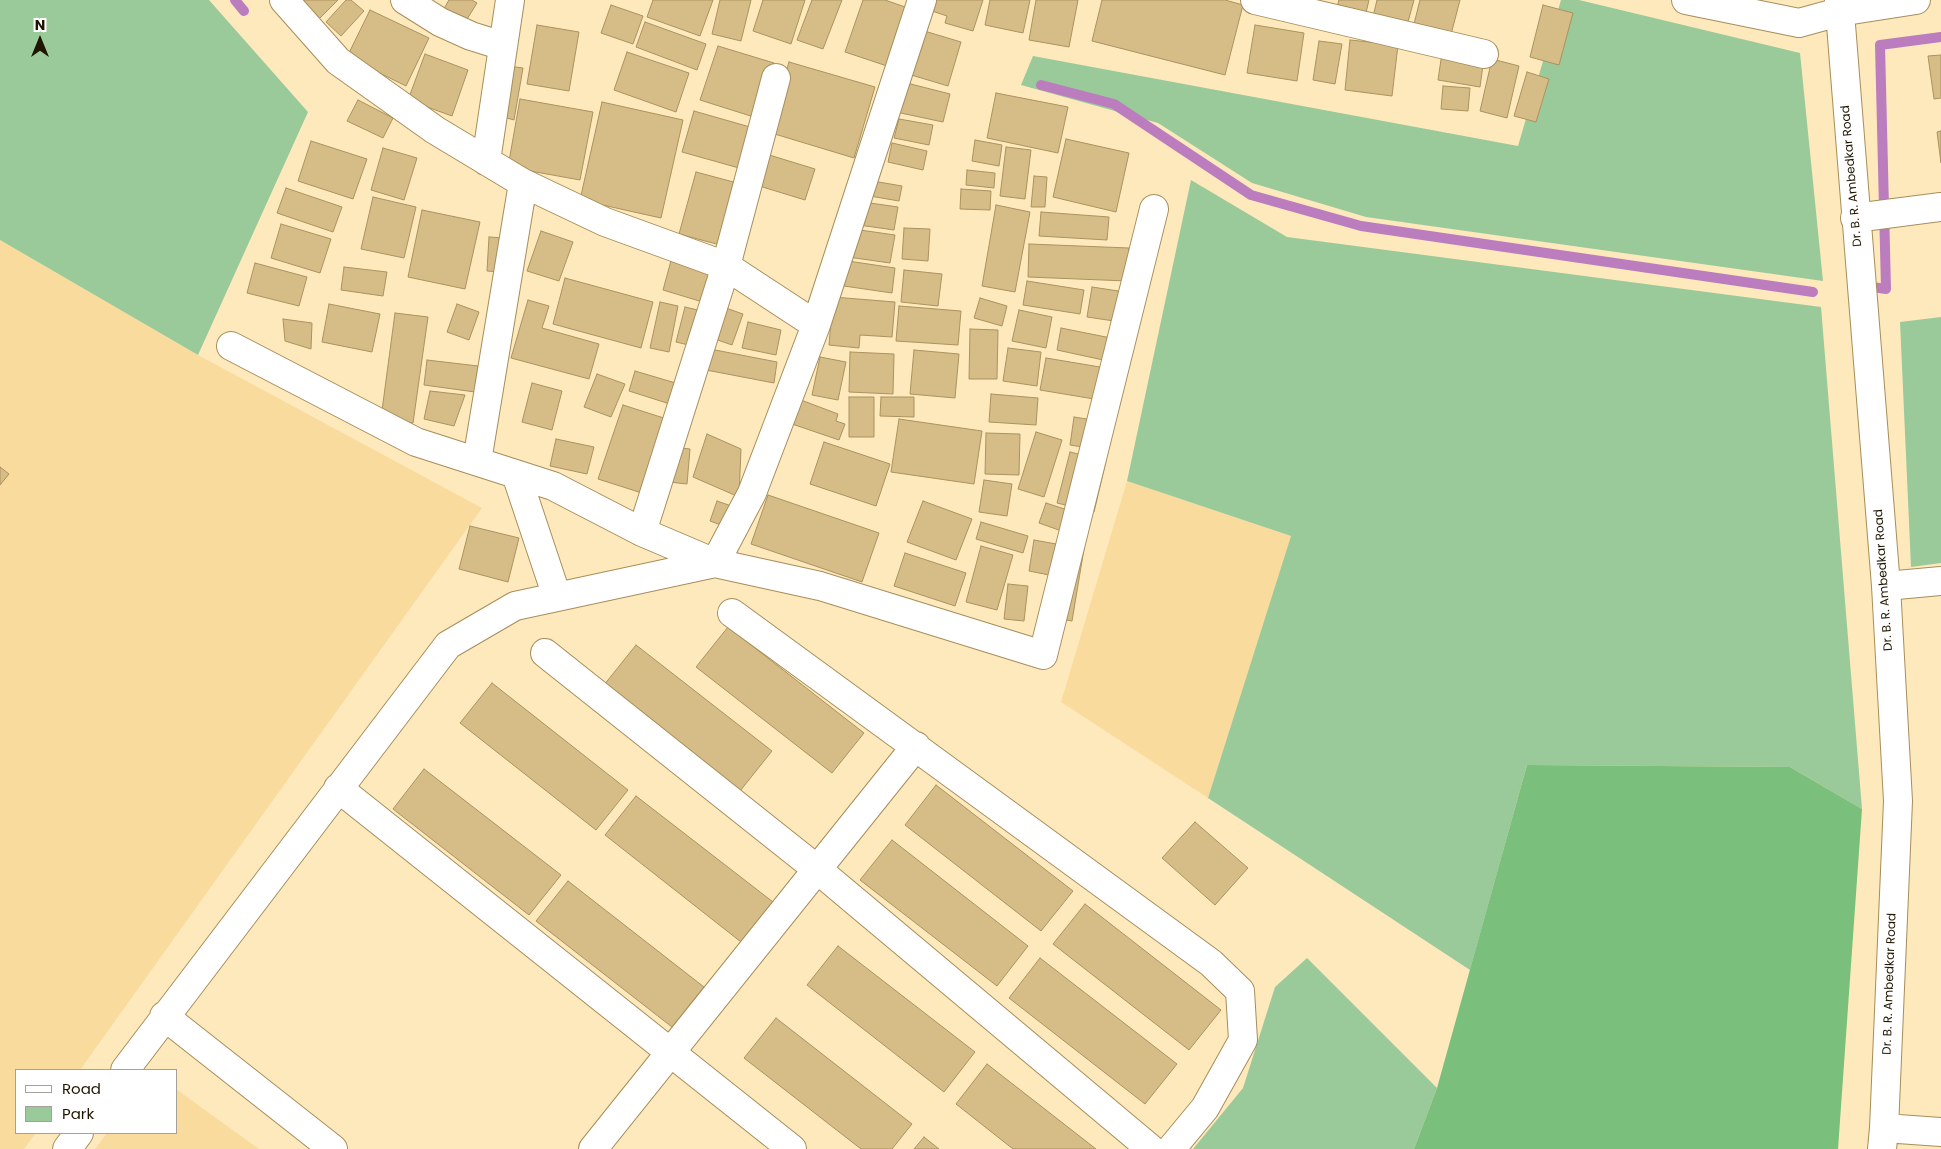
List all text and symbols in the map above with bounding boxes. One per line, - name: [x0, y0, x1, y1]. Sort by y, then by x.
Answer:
- north arrow: [15, 15, 65, 65]
- text: N: [35, 15, 45, 35]
- street label: Dr. B. R. Ambedkar Road: [1839, 105, 1865, 247]
- street label: Dr. B. R. Ambedkar Road: [1872, 509, 1896, 651]
- street label: Dr. B. R. Ambedkar Road: [1880, 913, 1900, 1055]
- legend: [15, 1069, 178, 1134]
- text: Road: [62, 1078, 101, 1099]
- text: Park: [62, 1103, 94, 1124]

